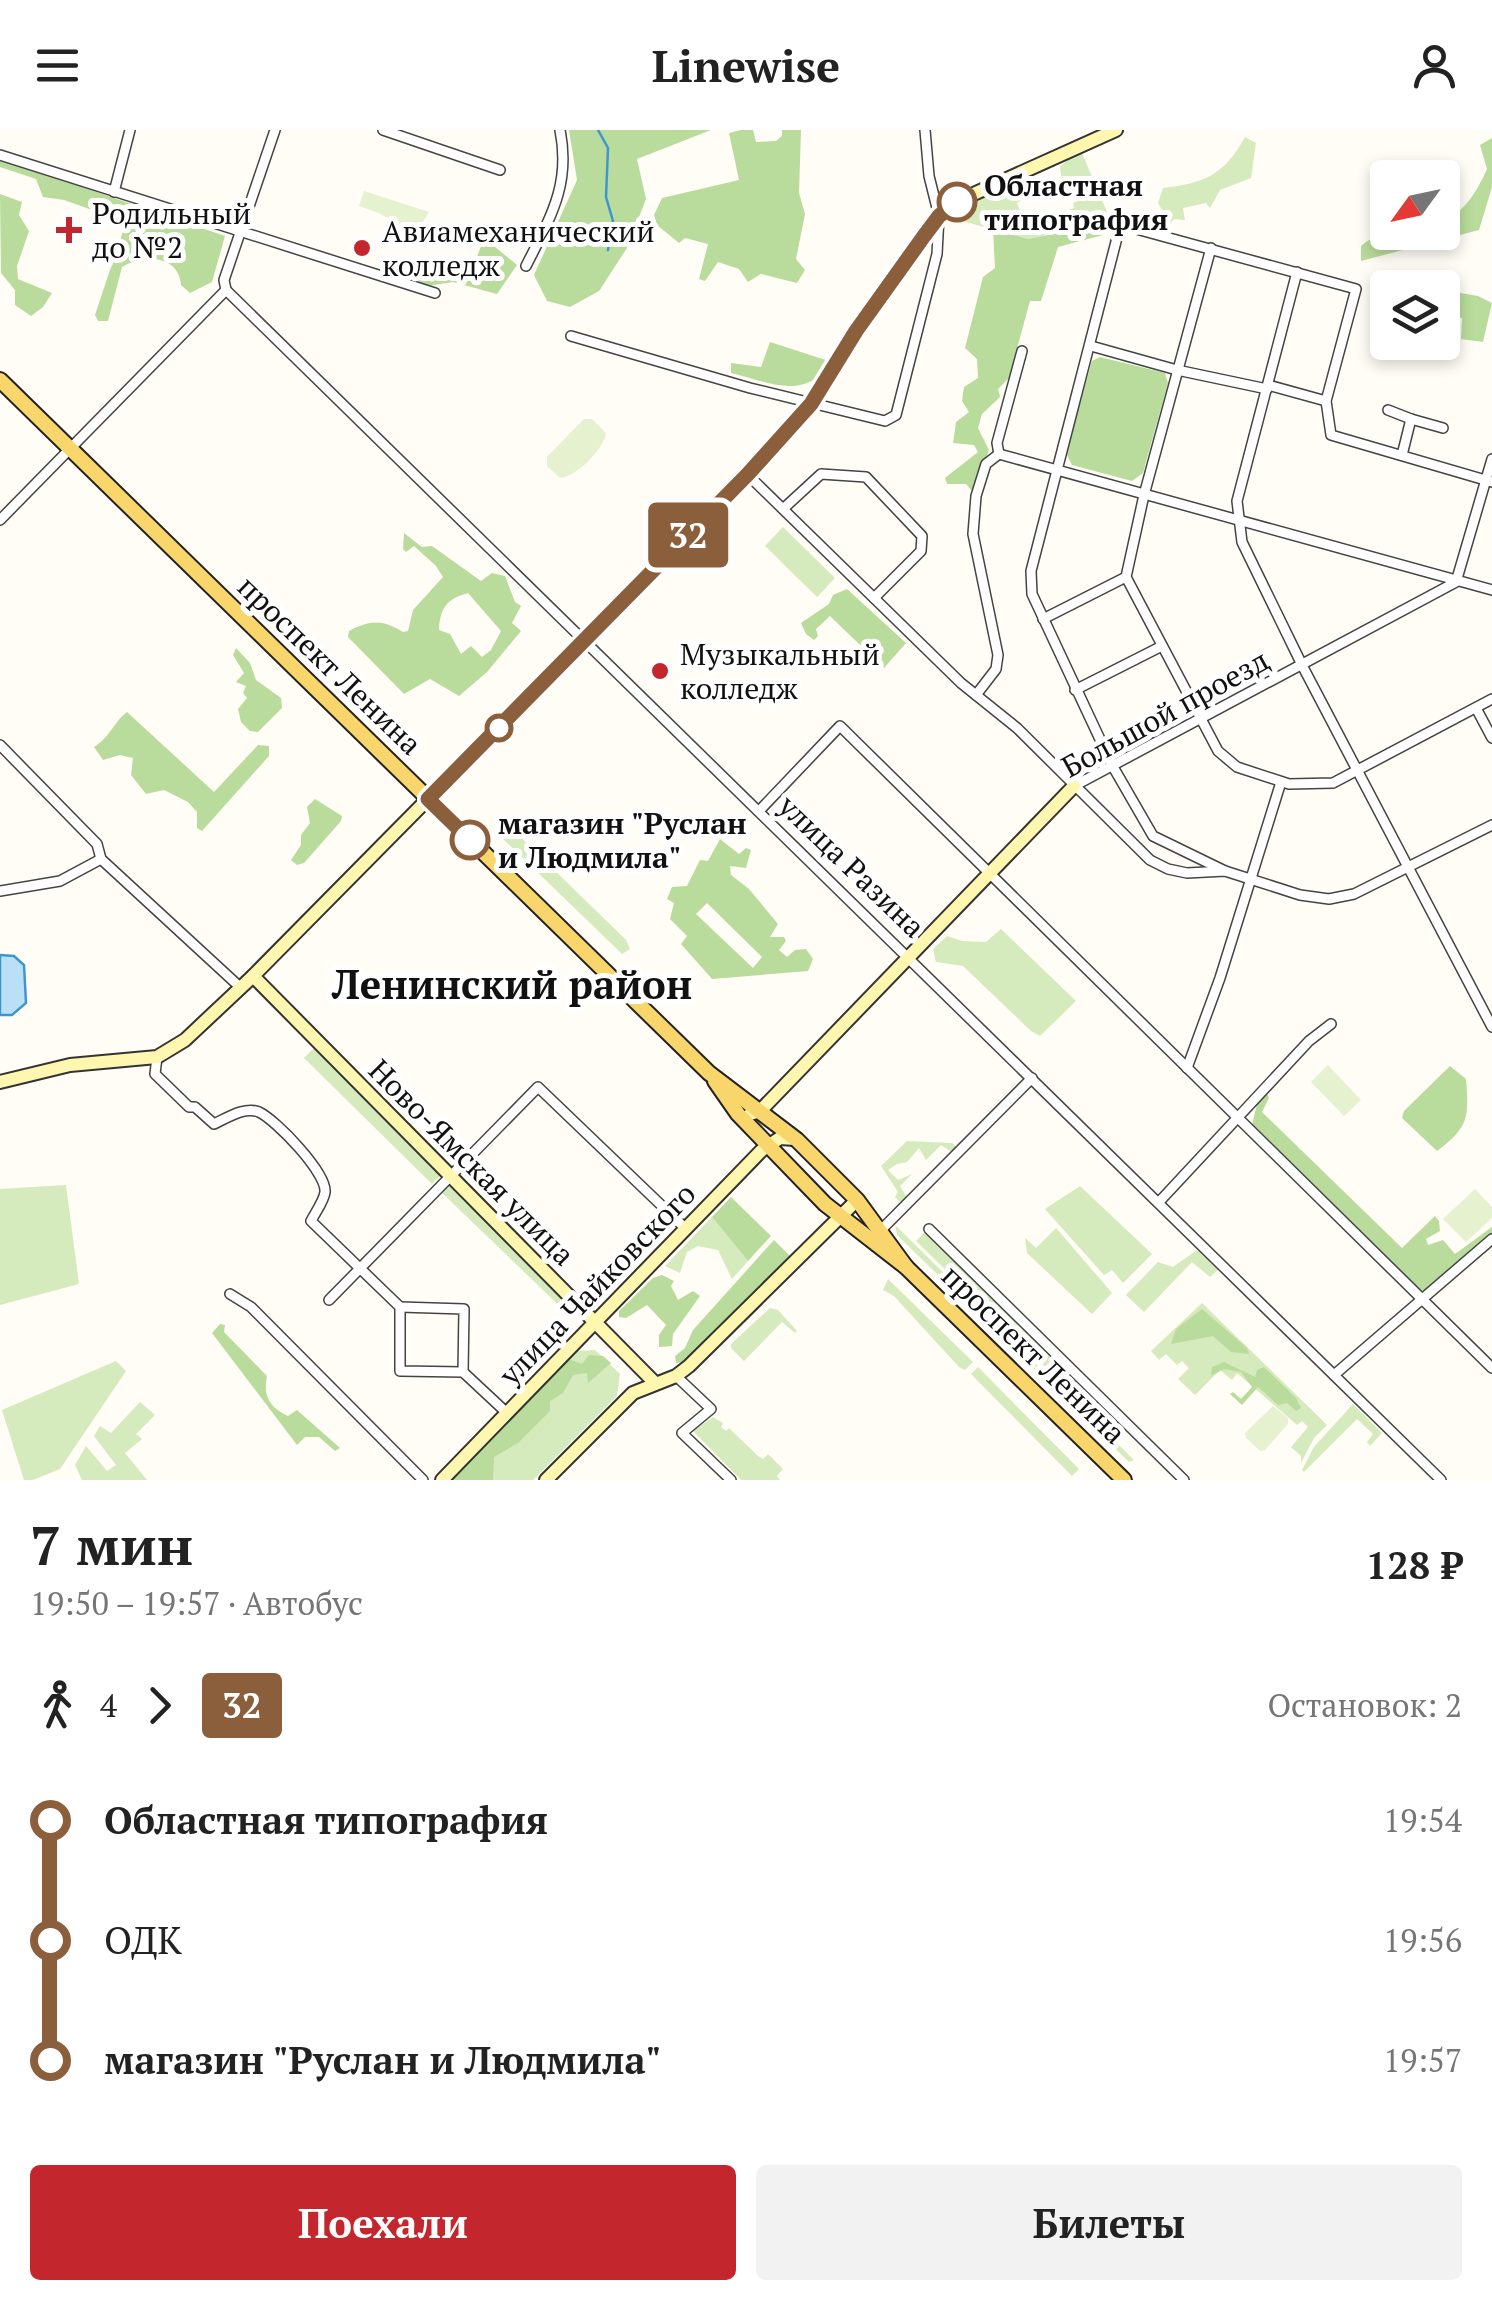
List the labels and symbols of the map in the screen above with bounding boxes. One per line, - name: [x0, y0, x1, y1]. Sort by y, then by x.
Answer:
- north arrow: [1370, 160, 1460, 250]
- place label: Областная типография: [984, 165, 1168, 239]
- marker: Областная типография: [938, 183, 976, 221]
- place label: Родильный до №2: [92, 193, 251, 267]
- place label: Авиамеханический колледж: [382, 211, 655, 285]
- marker: Родильный до №2: [56, 217, 82, 243]
- marker: Авиамеханический колледж: [351, 237, 373, 259]
- line badge: 32: [643, 502, 733, 568]
- street label: проспект Ленина: [229, 567, 431, 763]
- place label: Музыкальный колледж: [680, 634, 880, 708]
- street label: Большой проезд: [1054, 640, 1276, 786]
- marker: Музыкальный колледж: [649, 660, 671, 682]
- unlabelled marker: [486, 715, 512, 741]
- street label: улица Разина: [769, 785, 934, 946]
- place label: магазин "Руслан и Людмила": [498, 803, 747, 877]
- marker: магазин "Руслан и Людмила": [451, 821, 489, 859]
- district label: Ленинский район: [331, 957, 692, 1010]
- street label: Ново-Ямская улица: [360, 1050, 584, 1274]
- street label: улица Чайковского: [489, 1174, 704, 1395]
- street label: проспект Ленина: [933, 1256, 1135, 1452]

